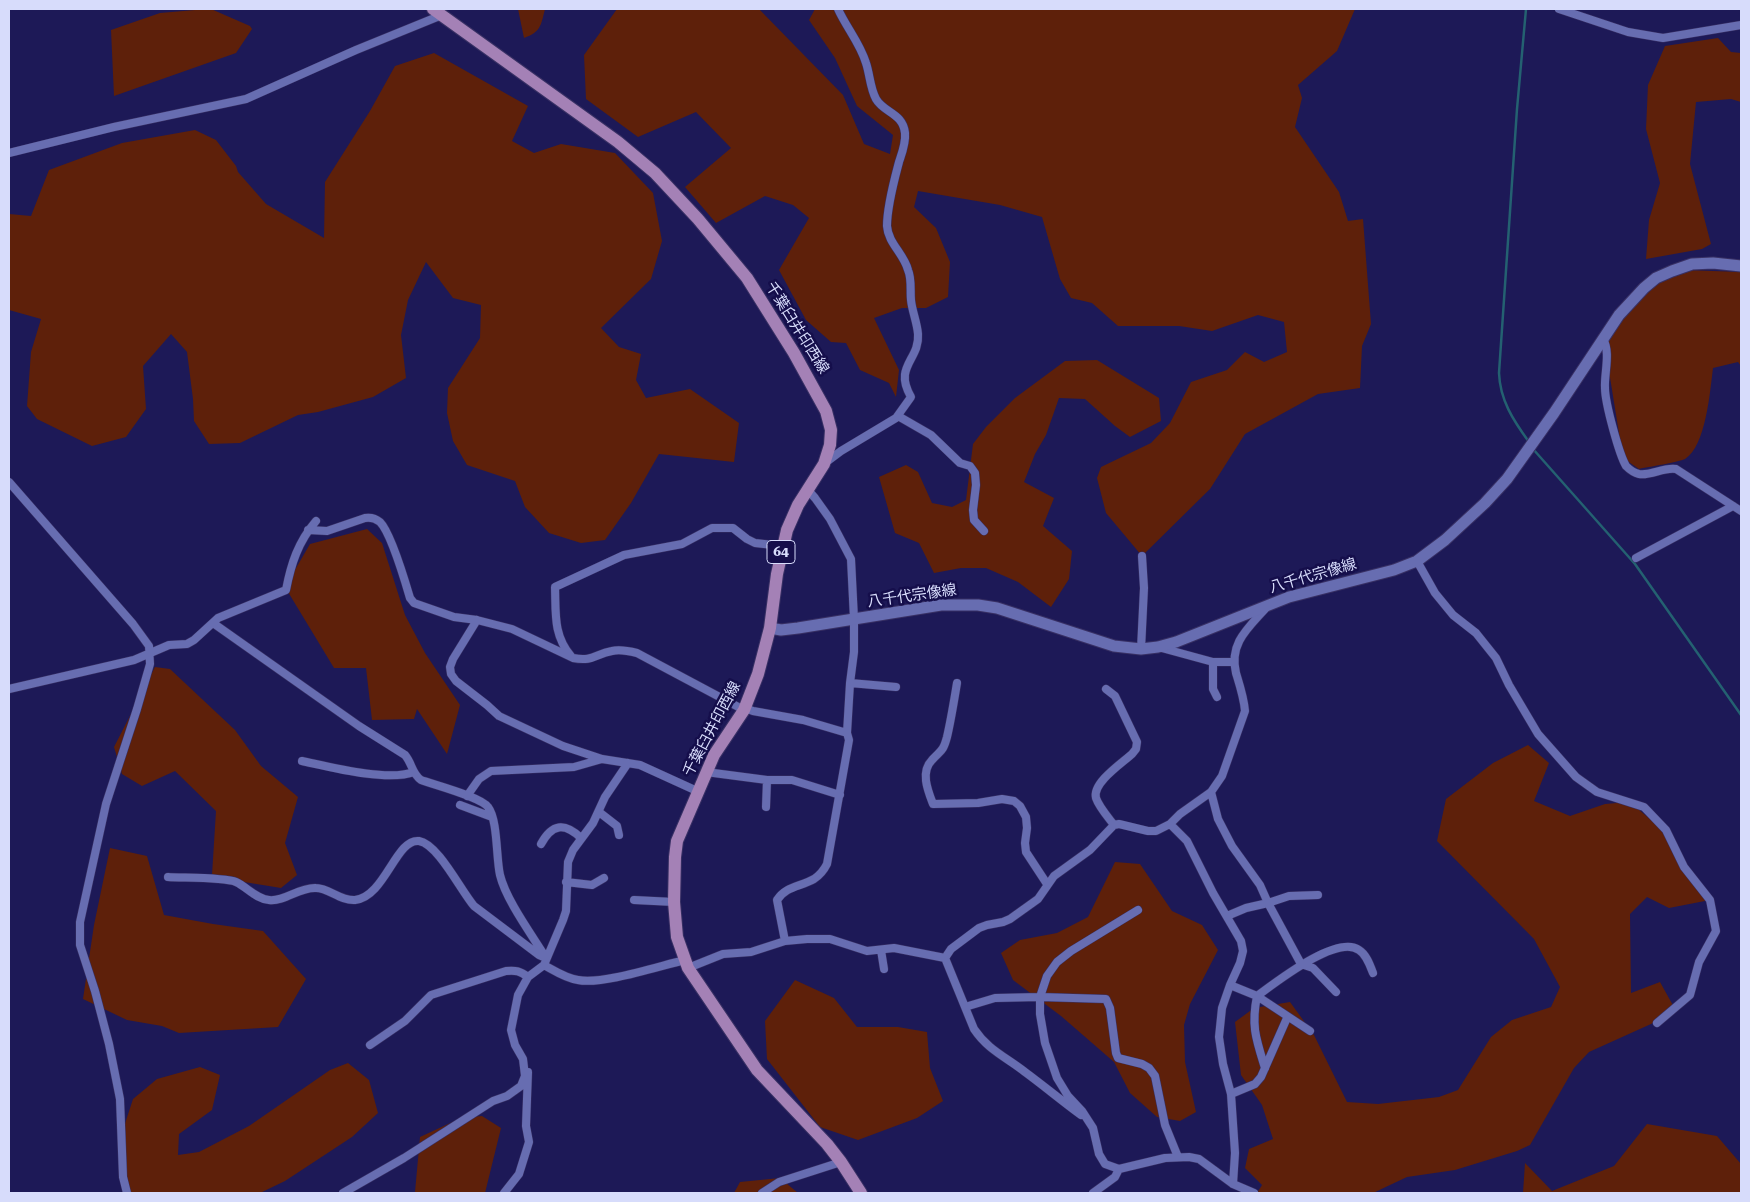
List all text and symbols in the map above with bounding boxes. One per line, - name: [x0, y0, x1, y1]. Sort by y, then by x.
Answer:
- street label: 千葉臼井印西線: [762, 279, 832, 377]
- road number: 64: [767, 540, 795, 564]
- street label: 八千代宗像線: [1267, 555, 1359, 597]
- street label: 八千代宗像線: [866, 581, 958, 611]
- street label: 千葉臼井印西線: [679, 678, 745, 780]

